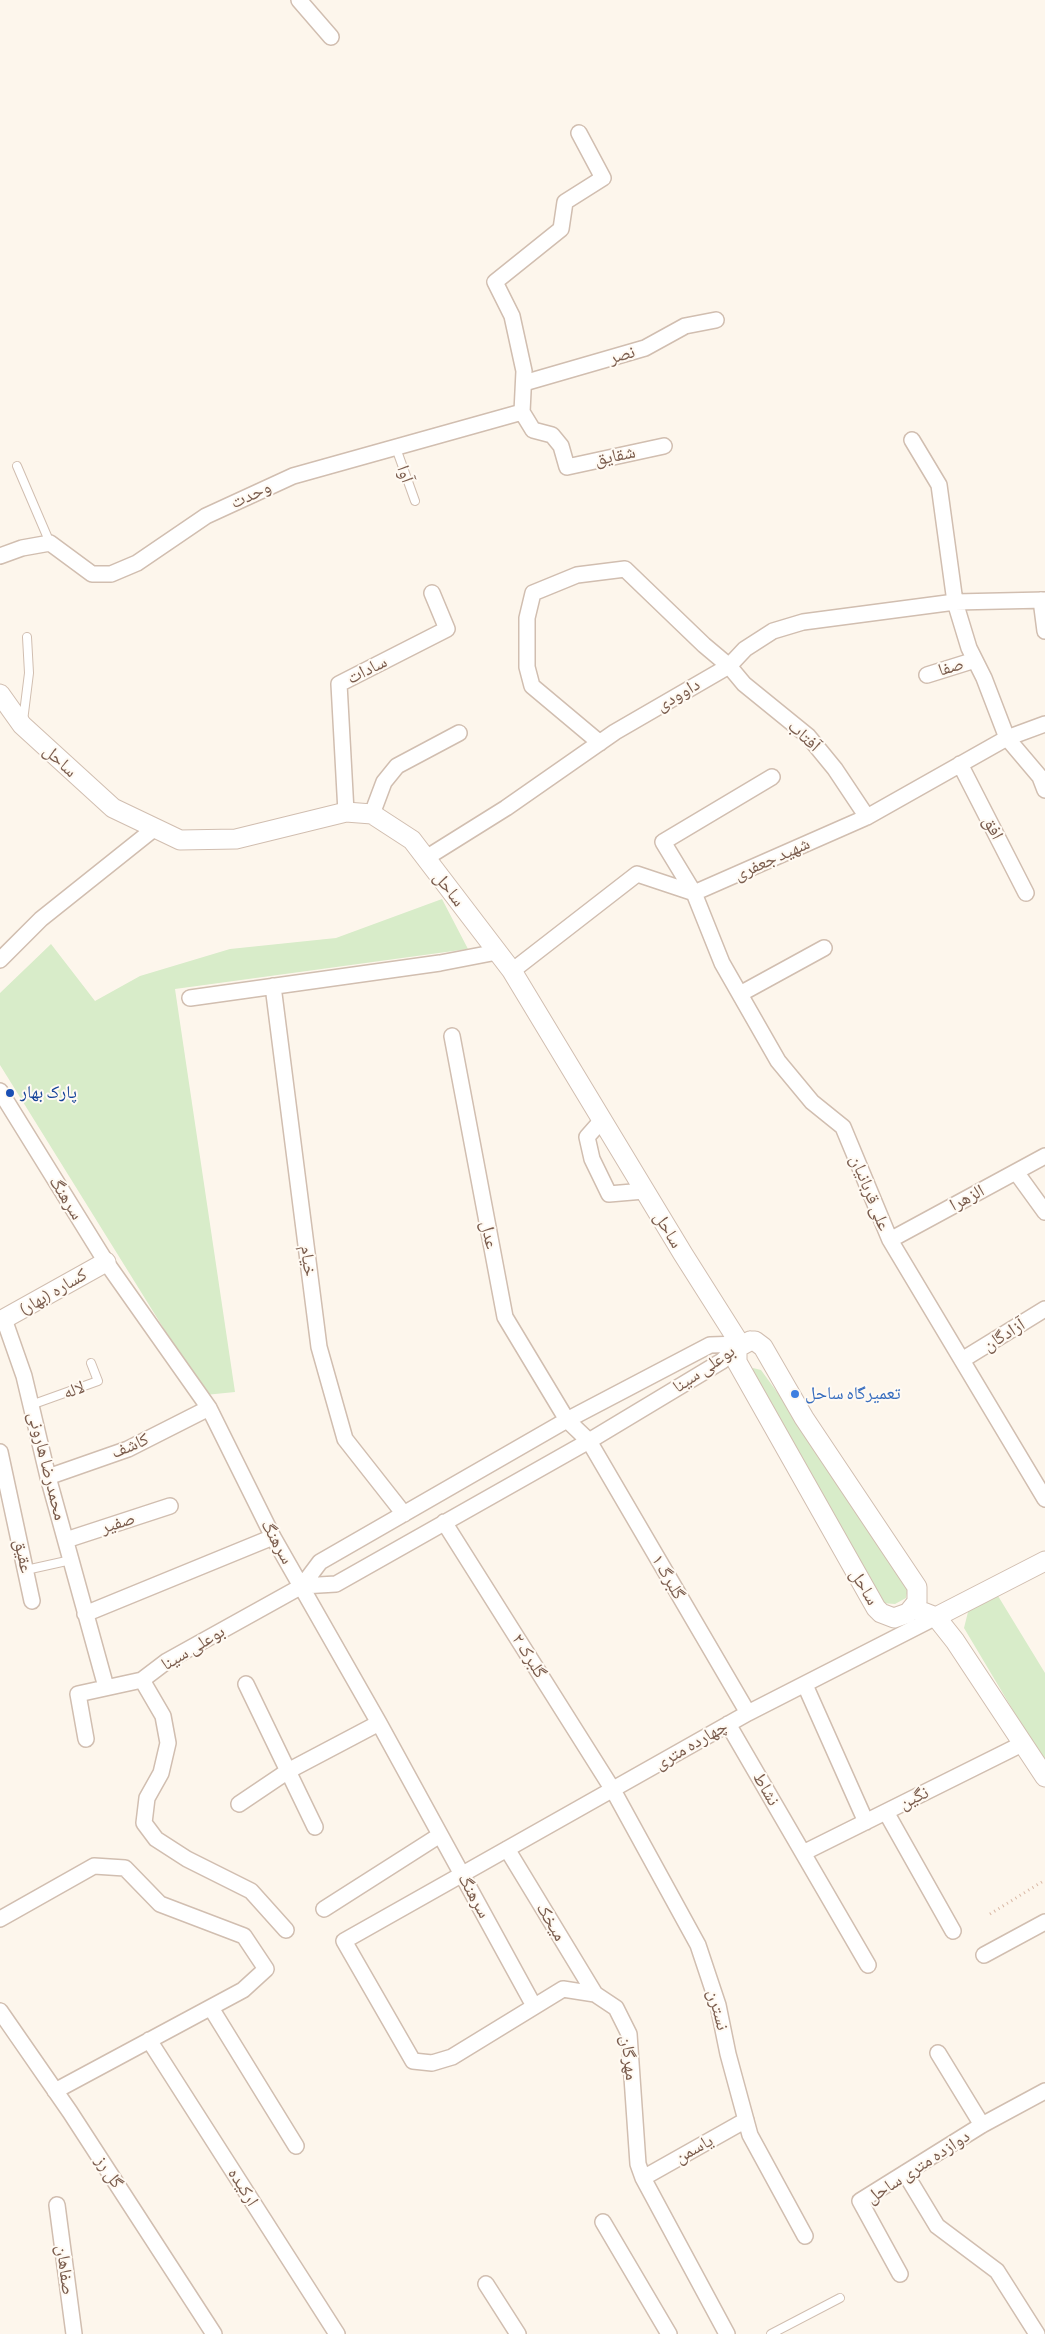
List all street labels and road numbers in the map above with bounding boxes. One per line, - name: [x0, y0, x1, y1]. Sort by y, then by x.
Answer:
- street label: نصر: [606, 341, 638, 369]
- street label: شقایق: [593, 441, 637, 471]
- street label: آوا: [392, 462, 418, 486]
- street label: وحدت: [227, 476, 275, 514]
- street label: سادات: [343, 651, 391, 689]
- street label: صفا: [936, 653, 966, 681]
- street label: داوودی: [652, 674, 704, 716]
- street label: آفتاب: [783, 716, 825, 756]
- street label: ساحل: [39, 740, 81, 782]
- street label: افق: [978, 813, 1008, 843]
- street label: شهید جعفری: [731, 833, 813, 885]
- street label: ساحل: [429, 867, 469, 911]
- street label: علی قربانیان: [845, 1152, 895, 1234]
- street label: سرهنگ: [44, 1172, 88, 1224]
- street label: الزهرا: [946, 1180, 988, 1216]
- street label: ساحل: [649, 1208, 687, 1252]
- street label: عدل: [476, 1219, 502, 1251]
- street label: خیام: [295, 1244, 321, 1278]
- street label: کساره (بهار): [15, 1264, 91, 1320]
- street label: آزادگان: [979, 1314, 1029, 1356]
- street label: بوعلی سینا: [669, 1340, 739, 1398]
- street label: لاله: [60, 1376, 88, 1404]
- street label: محمدرضا هارونی: [23, 1409, 71, 1523]
- street label: کاشف: [108, 1429, 152, 1463]
- street label: صفیر: [98, 1507, 138, 1539]
- street label: سرهنگ: [256, 1516, 298, 1568]
- street label: عقیق: [9, 1537, 37, 1575]
- street label: گلبرگ ۱: [647, 1551, 689, 1603]
- street label: ساحل: [845, 1565, 883, 1609]
- street label: بوعلی سینا: [157, 1621, 229, 1675]
- street label: گلبرک ۲: [507, 1630, 551, 1682]
- street label: چهارده متری: [651, 1715, 731, 1775]
- street label: نشاط: [748, 1768, 784, 1810]
- street label: نگین: [896, 1782, 932, 1814]
- street label: سرهنگ: [453, 1870, 495, 1922]
- street label: میخک: [531, 1899, 571, 1945]
- street label: نسترن: [703, 1987, 733, 2033]
- street label: مهرگان: [616, 2034, 642, 2082]
- street label: دوازده متری ساحل: [862, 2125, 974, 2209]
- street label: یاسمن: [671, 2130, 717, 2168]
- street label: گل رز: [90, 2151, 128, 2193]
- street label: ارکیده: [223, 2164, 263, 2210]
- street label: صفاهان: [51, 2244, 79, 2296]

